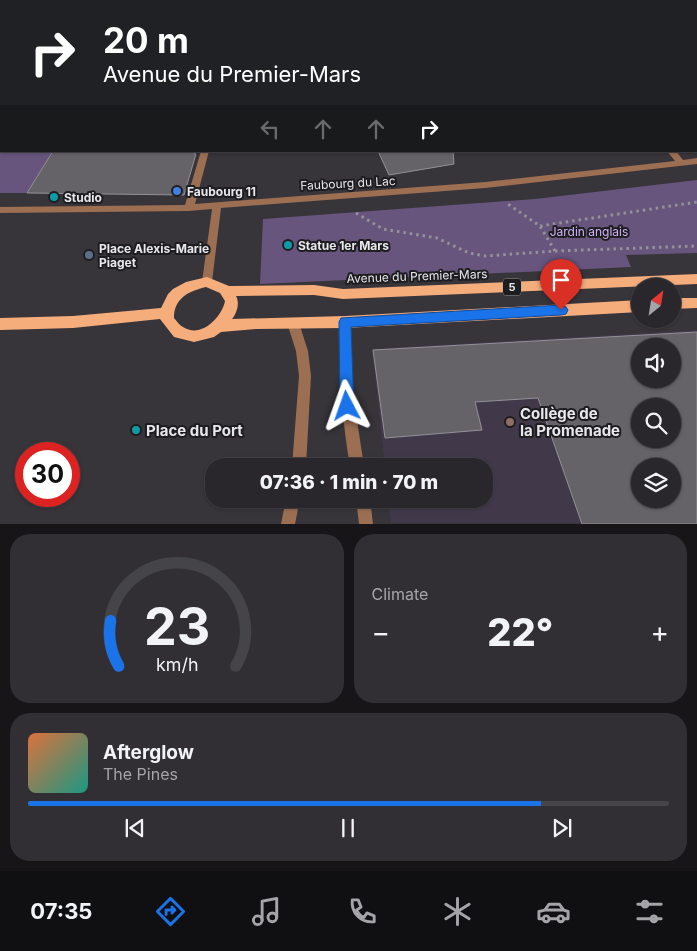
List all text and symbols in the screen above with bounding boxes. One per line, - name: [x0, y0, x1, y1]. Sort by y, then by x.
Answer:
- text: 20 m: [103, 19, 189, 61]
- icon: right: [20, 20, 85, 85]
- text: Avenue du Premier-Mars: [103, 61, 361, 87]
- icon: left: [256, 115, 284, 143]
- icon: ahead: [309, 115, 337, 143]
- icon: ahead: [362, 115, 390, 143]
- icon: right: [415, 115, 443, 143]
- street label: Faubourg du Lac: [300, 173, 396, 193]
- place label: Faubourg 11: [187, 184, 256, 199]
- marker: Faubourg 11: [171, 185, 183, 197]
- place label: Studio: [64, 190, 102, 205]
- marker: Studio: [48, 191, 60, 203]
- park label: Jardin anglais: [550, 224, 628, 239]
- place label: Statue 1er Mars: [298, 238, 389, 253]
- marker: Statue 1er Mars: [282, 239, 294, 251]
- place label: Place Alexis-Marie Piaget: [99, 241, 209, 270]
- marker: Place Alexis-Marie Piaget: [83, 249, 95, 261]
- pin: [540, 259, 582, 310]
- street label: Avenue du Premier-Mars: [346, 266, 488, 286]
- icon: arrive: [547, 266, 575, 294]
- road number: 5: [503, 278, 521, 296]
- north arrow: [631, 278, 681, 328]
- map controls: [631, 278, 681, 508]
- button: sound: [631, 338, 681, 388]
- position arrow: [320, 379, 372, 431]
- button: search: [631, 398, 681, 448]
- place label: Collège de la Promenade: [520, 404, 620, 440]
- marker: Collège de la Promenade: [504, 416, 516, 428]
- place label: Place du Port: [146, 421, 243, 440]
- marker: Place du Port: [130, 424, 142, 436]
- speed limit sign: 30: [15, 442, 80, 507]
- button: layers: [631, 458, 681, 508]
- text: 07:36 · 1 min · 70 m: [260, 471, 438, 494]
- text: Climate: [372, 584, 428, 604]
- text: 23: [144, 595, 210, 658]
- text: 22°: [487, 609, 553, 655]
- text: −: [372, 615, 390, 649]
- text: +: [650, 615, 669, 649]
- text: km/h: [156, 654, 198, 675]
- text: Afterglow: [103, 741, 194, 764]
- text: The Pines: [103, 764, 178, 784]
- icon: previous: [121, 814, 149, 842]
- icon: pause: [334, 814, 362, 842]
- icon: next: [548, 814, 576, 842]
- icon: directions: [153, 894, 188, 929]
- icon: music: [249, 894, 284, 929]
- icon: phone: [345, 894, 380, 929]
- icon: climate: [440, 894, 475, 929]
- icon: car: [536, 894, 571, 929]
- icon: filters: [632, 894, 667, 929]
- text: 07:35: [30, 898, 92, 924]

